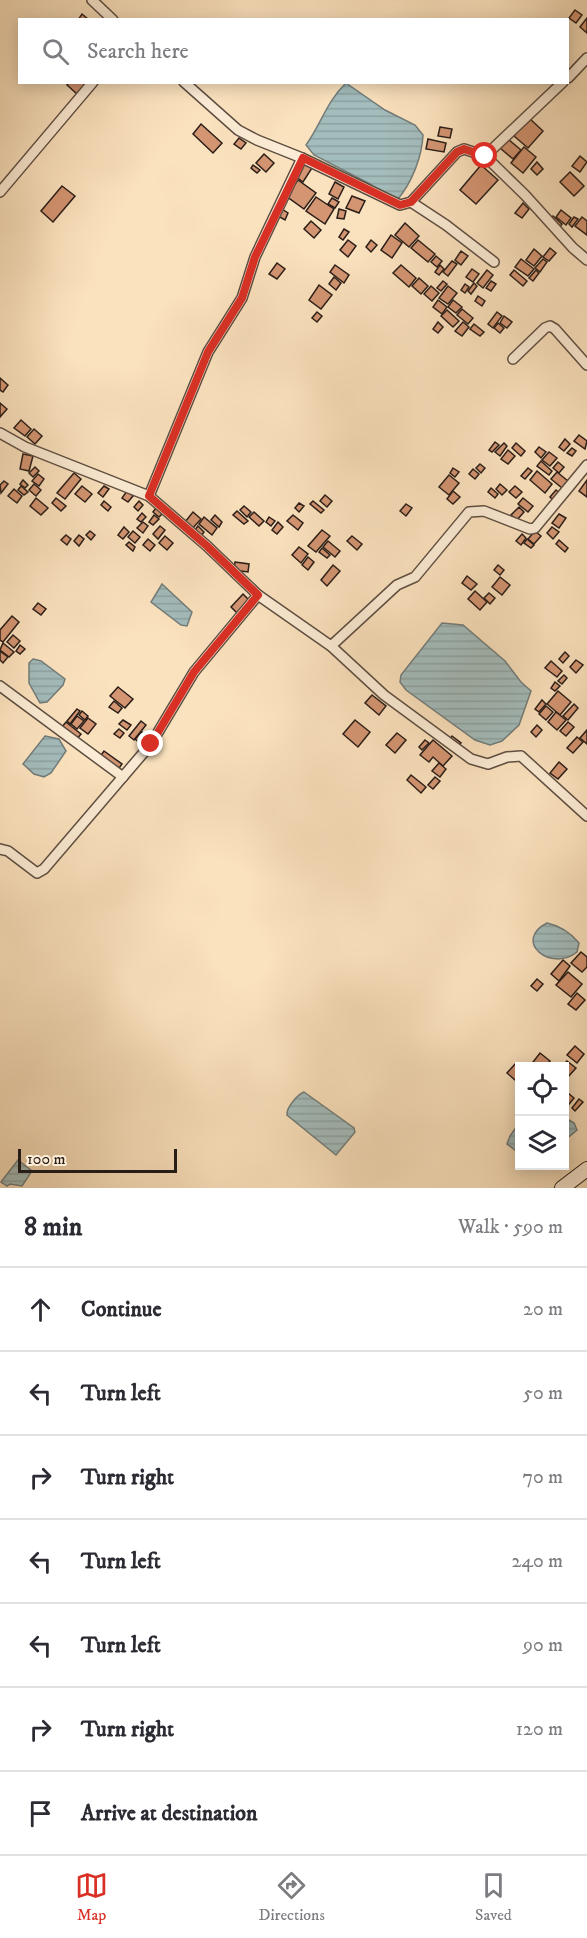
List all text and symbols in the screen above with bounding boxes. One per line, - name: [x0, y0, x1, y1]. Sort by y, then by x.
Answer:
- search box: [18, 18, 569, 84]
- icon: search: [39, 35, 72, 68]
- text: Search here: [87, 38, 189, 65]
- route start: [471, 142, 497, 168]
- route end: [137, 730, 163, 756]
- map controls: [515, 1062, 569, 1170]
- button: locate: [515, 1062, 569, 1116]
- button: layers: [515, 1116, 569, 1170]
- scale bar: [18, 1146, 177, 1174]
- text: 100 m: [27, 1149, 66, 1169]
- text: 8 min: [24, 1211, 82, 1244]
- text: Walk · 590 m: [458, 1215, 563, 1240]
- icon: ahead: [24, 1293, 57, 1326]
- text: Continue: [81, 1296, 162, 1323]
- text: 20 m: [523, 1297, 563, 1322]
- icon: left: [24, 1377, 57, 1410]
- text: Turn left: [81, 1380, 161, 1407]
- text: 50 m: [523, 1381, 563, 1406]
- icon: right: [24, 1461, 57, 1494]
- text: Turn right: [81, 1464, 174, 1491]
- text: 70 m: [522, 1465, 563, 1490]
- icon: left: [24, 1545, 57, 1578]
- text: Turn left: [81, 1548, 161, 1575]
- text: 240 m: [512, 1549, 563, 1574]
- icon: left: [24, 1629, 57, 1662]
- text: Turn left: [81, 1632, 161, 1659]
- text: 90 m: [523, 1633, 563, 1658]
- icon: right: [24, 1713, 57, 1746]
- text: Turn right: [81, 1716, 174, 1743]
- text: 120 m: [516, 1717, 563, 1742]
- icon: arrive: [24, 1797, 57, 1830]
- text: Arrive at destination: [81, 1800, 258, 1827]
- tab: Map: [75, 1869, 108, 1925]
- tab: Directions: [258, 1869, 325, 1925]
- tab: Saved: [475, 1869, 512, 1925]

